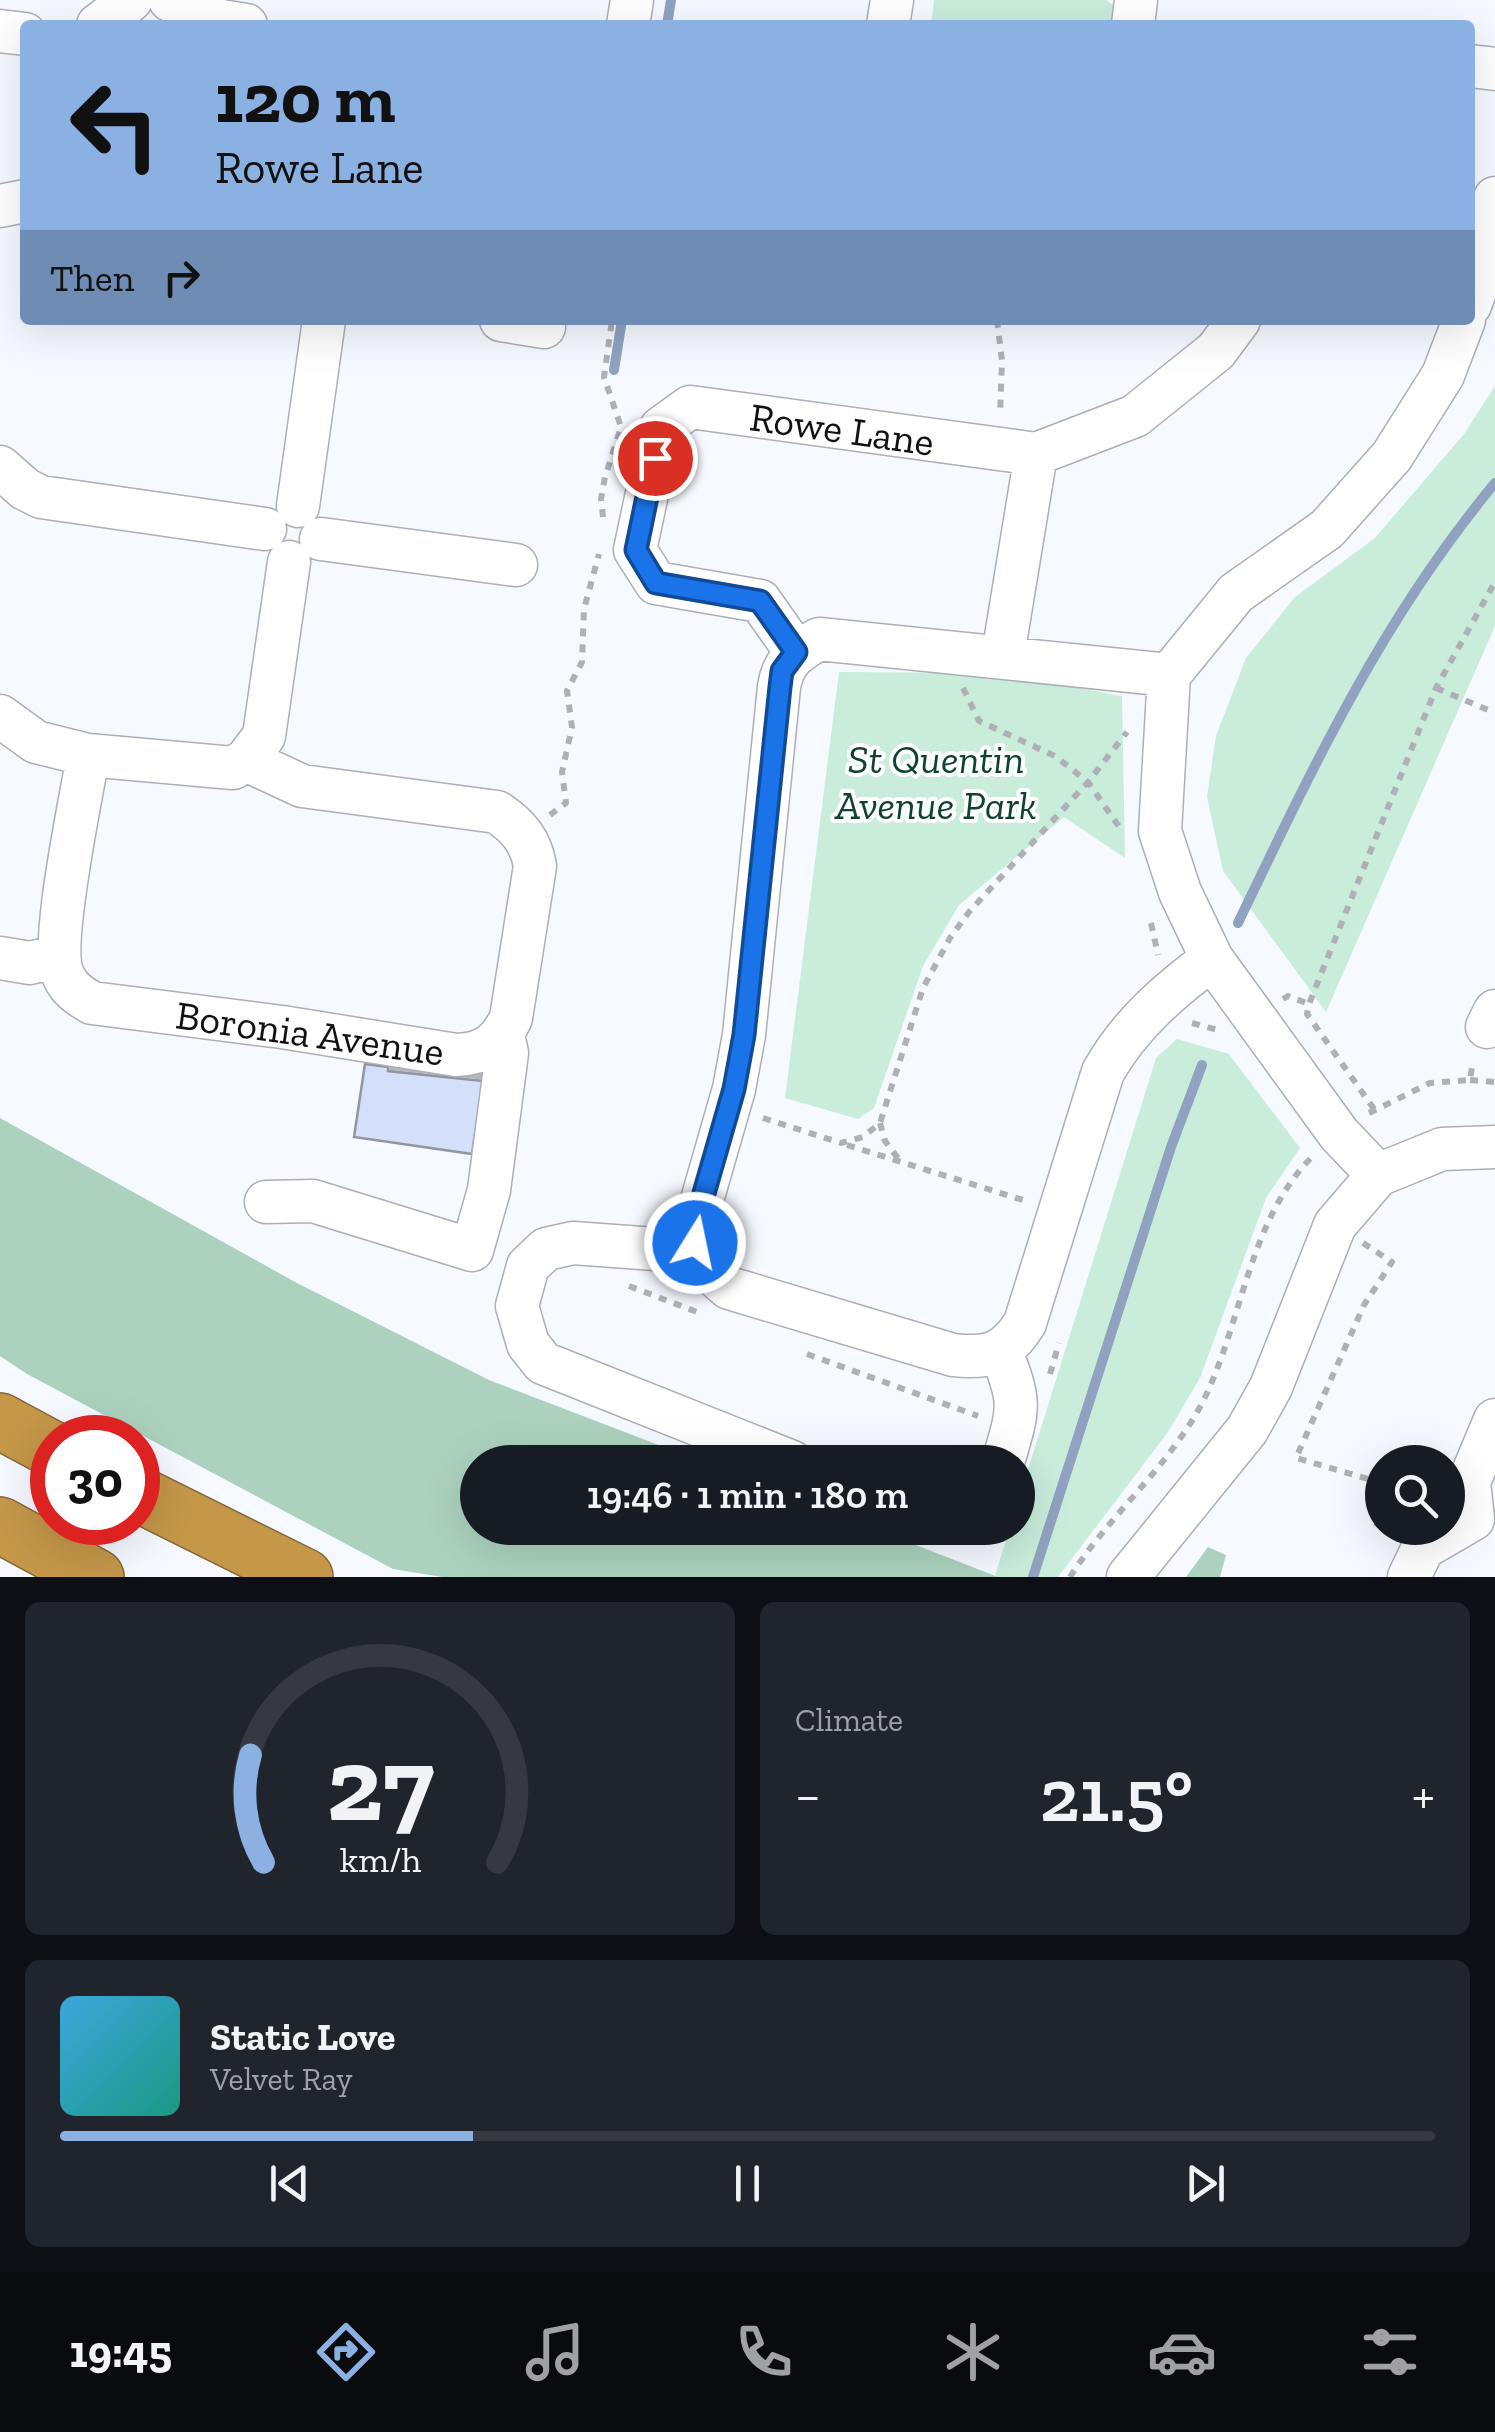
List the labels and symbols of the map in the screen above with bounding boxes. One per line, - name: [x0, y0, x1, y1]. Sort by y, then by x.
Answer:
- street label: Rowe Lane: [747, 392, 937, 466]
- pin: [613, 416, 698, 501]
- park label: St Quentin Avenue Park: [834, 735, 1037, 829]
- street label: Boronia Avenue: [173, 990, 447, 1076]
- position arrow: [643, 1191, 747, 1295]
- speed limit sign: 30: [30, 1415, 160, 1545]

